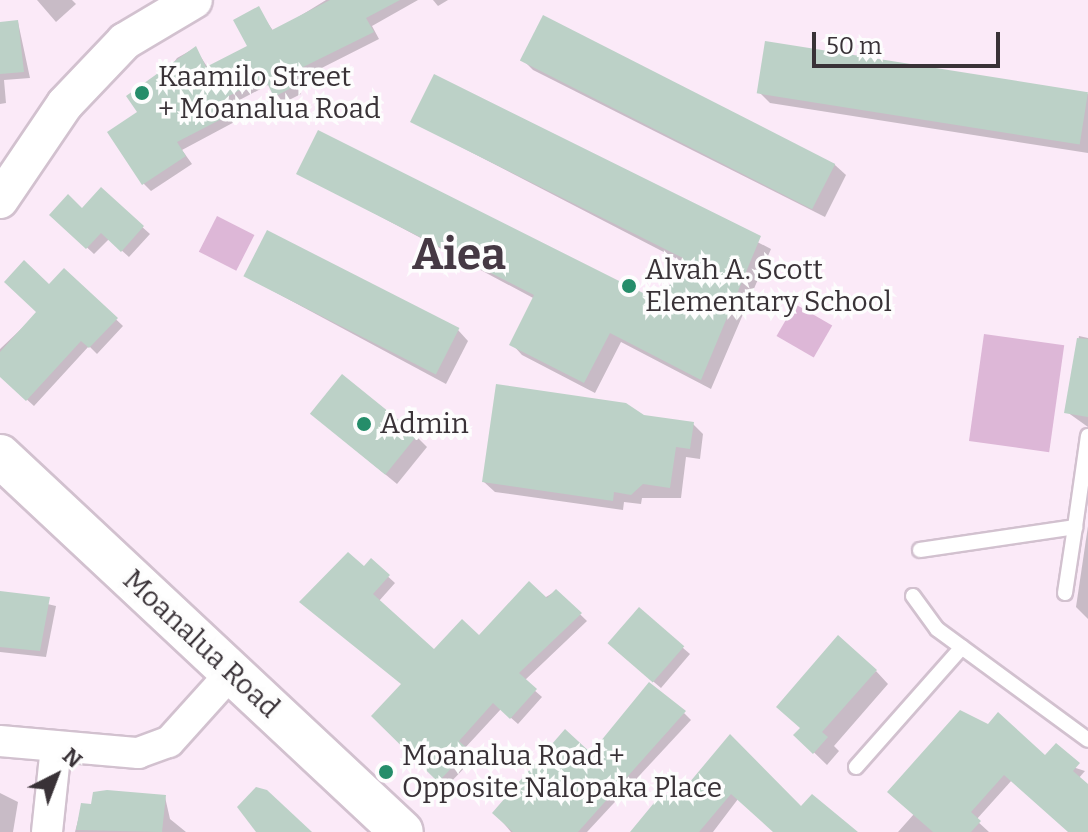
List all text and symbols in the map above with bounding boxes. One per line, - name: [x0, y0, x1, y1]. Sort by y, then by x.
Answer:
- scale bar: [816, 16, 1004, 66]
- text: 50 m: [826, 32, 882, 60]
- place label: Kaamilo Street + Moanalua Road: [158, 60, 381, 126]
- marker: Kaamilo Street + Moanalua Road: [133, 84, 151, 102]
- district label: Aiea: [412, 229, 506, 281]
- place label: Alvah A. Scott Elementary School: [645, 253, 892, 319]
- marker: Alvah A. Scott Elementary School: [620, 277, 638, 295]
- place label: Admin: [380, 407, 469, 441]
- marker: Admin: [355, 415, 373, 433]
- street label: Moanalua Road: [116, 563, 286, 725]
- north arrow: [16, 736, 96, 816]
- place label: Moanalua Road + Opposite Nalopaka Place: [402, 739, 722, 805]
- text: N: [57, 742, 88, 774]
- marker: Moanalua Road + Opposite Nalopaka Place: [377, 763, 395, 781]

